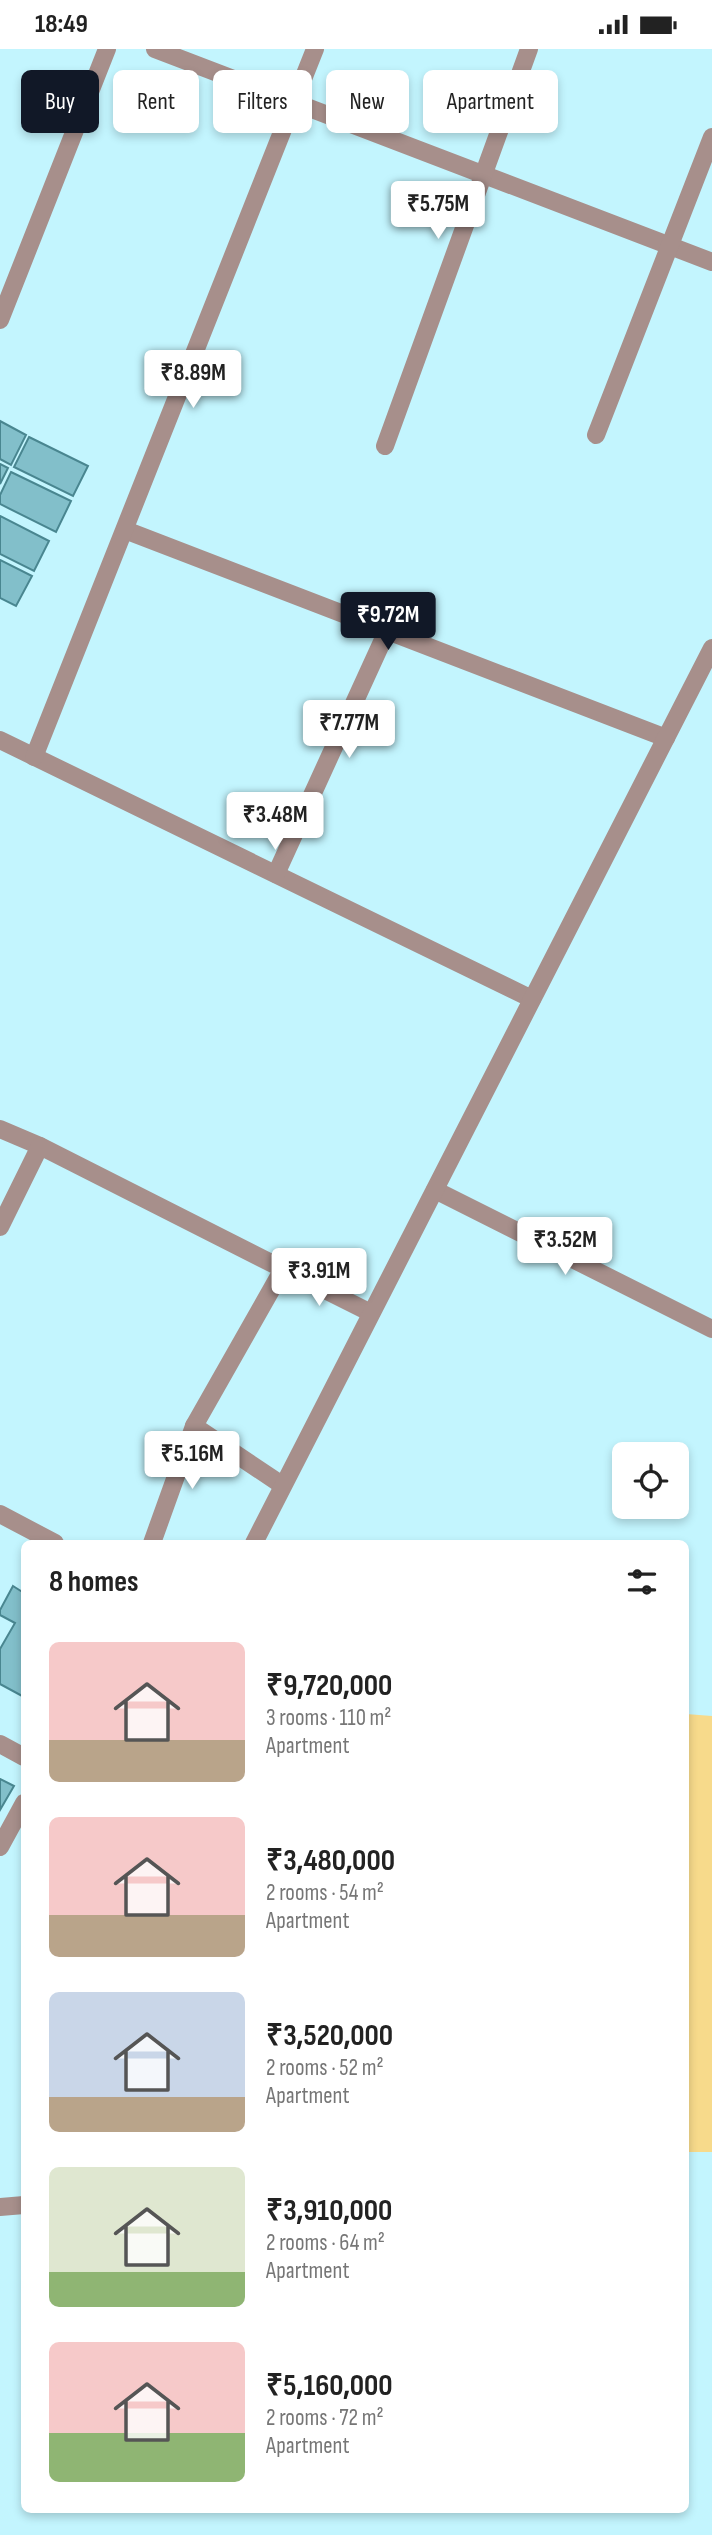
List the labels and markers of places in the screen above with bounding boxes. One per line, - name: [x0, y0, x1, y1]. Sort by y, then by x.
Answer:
- pin: ₹5.75M: [381, 181, 495, 241]
- pin: ₹8.89M: [136, 351, 250, 410]
- pin: ₹9.72M: [331, 593, 445, 652]
- pin: ₹7.77M: [292, 701, 406, 760]
- pin: ₹3.48M: [218, 793, 332, 852]
- pin: ₹3.52M: [508, 1217, 622, 1277]
- pin: ₹3.91M: [262, 1249, 376, 1308]
- pin: ₹5.16M: [135, 1431, 249, 1491]

